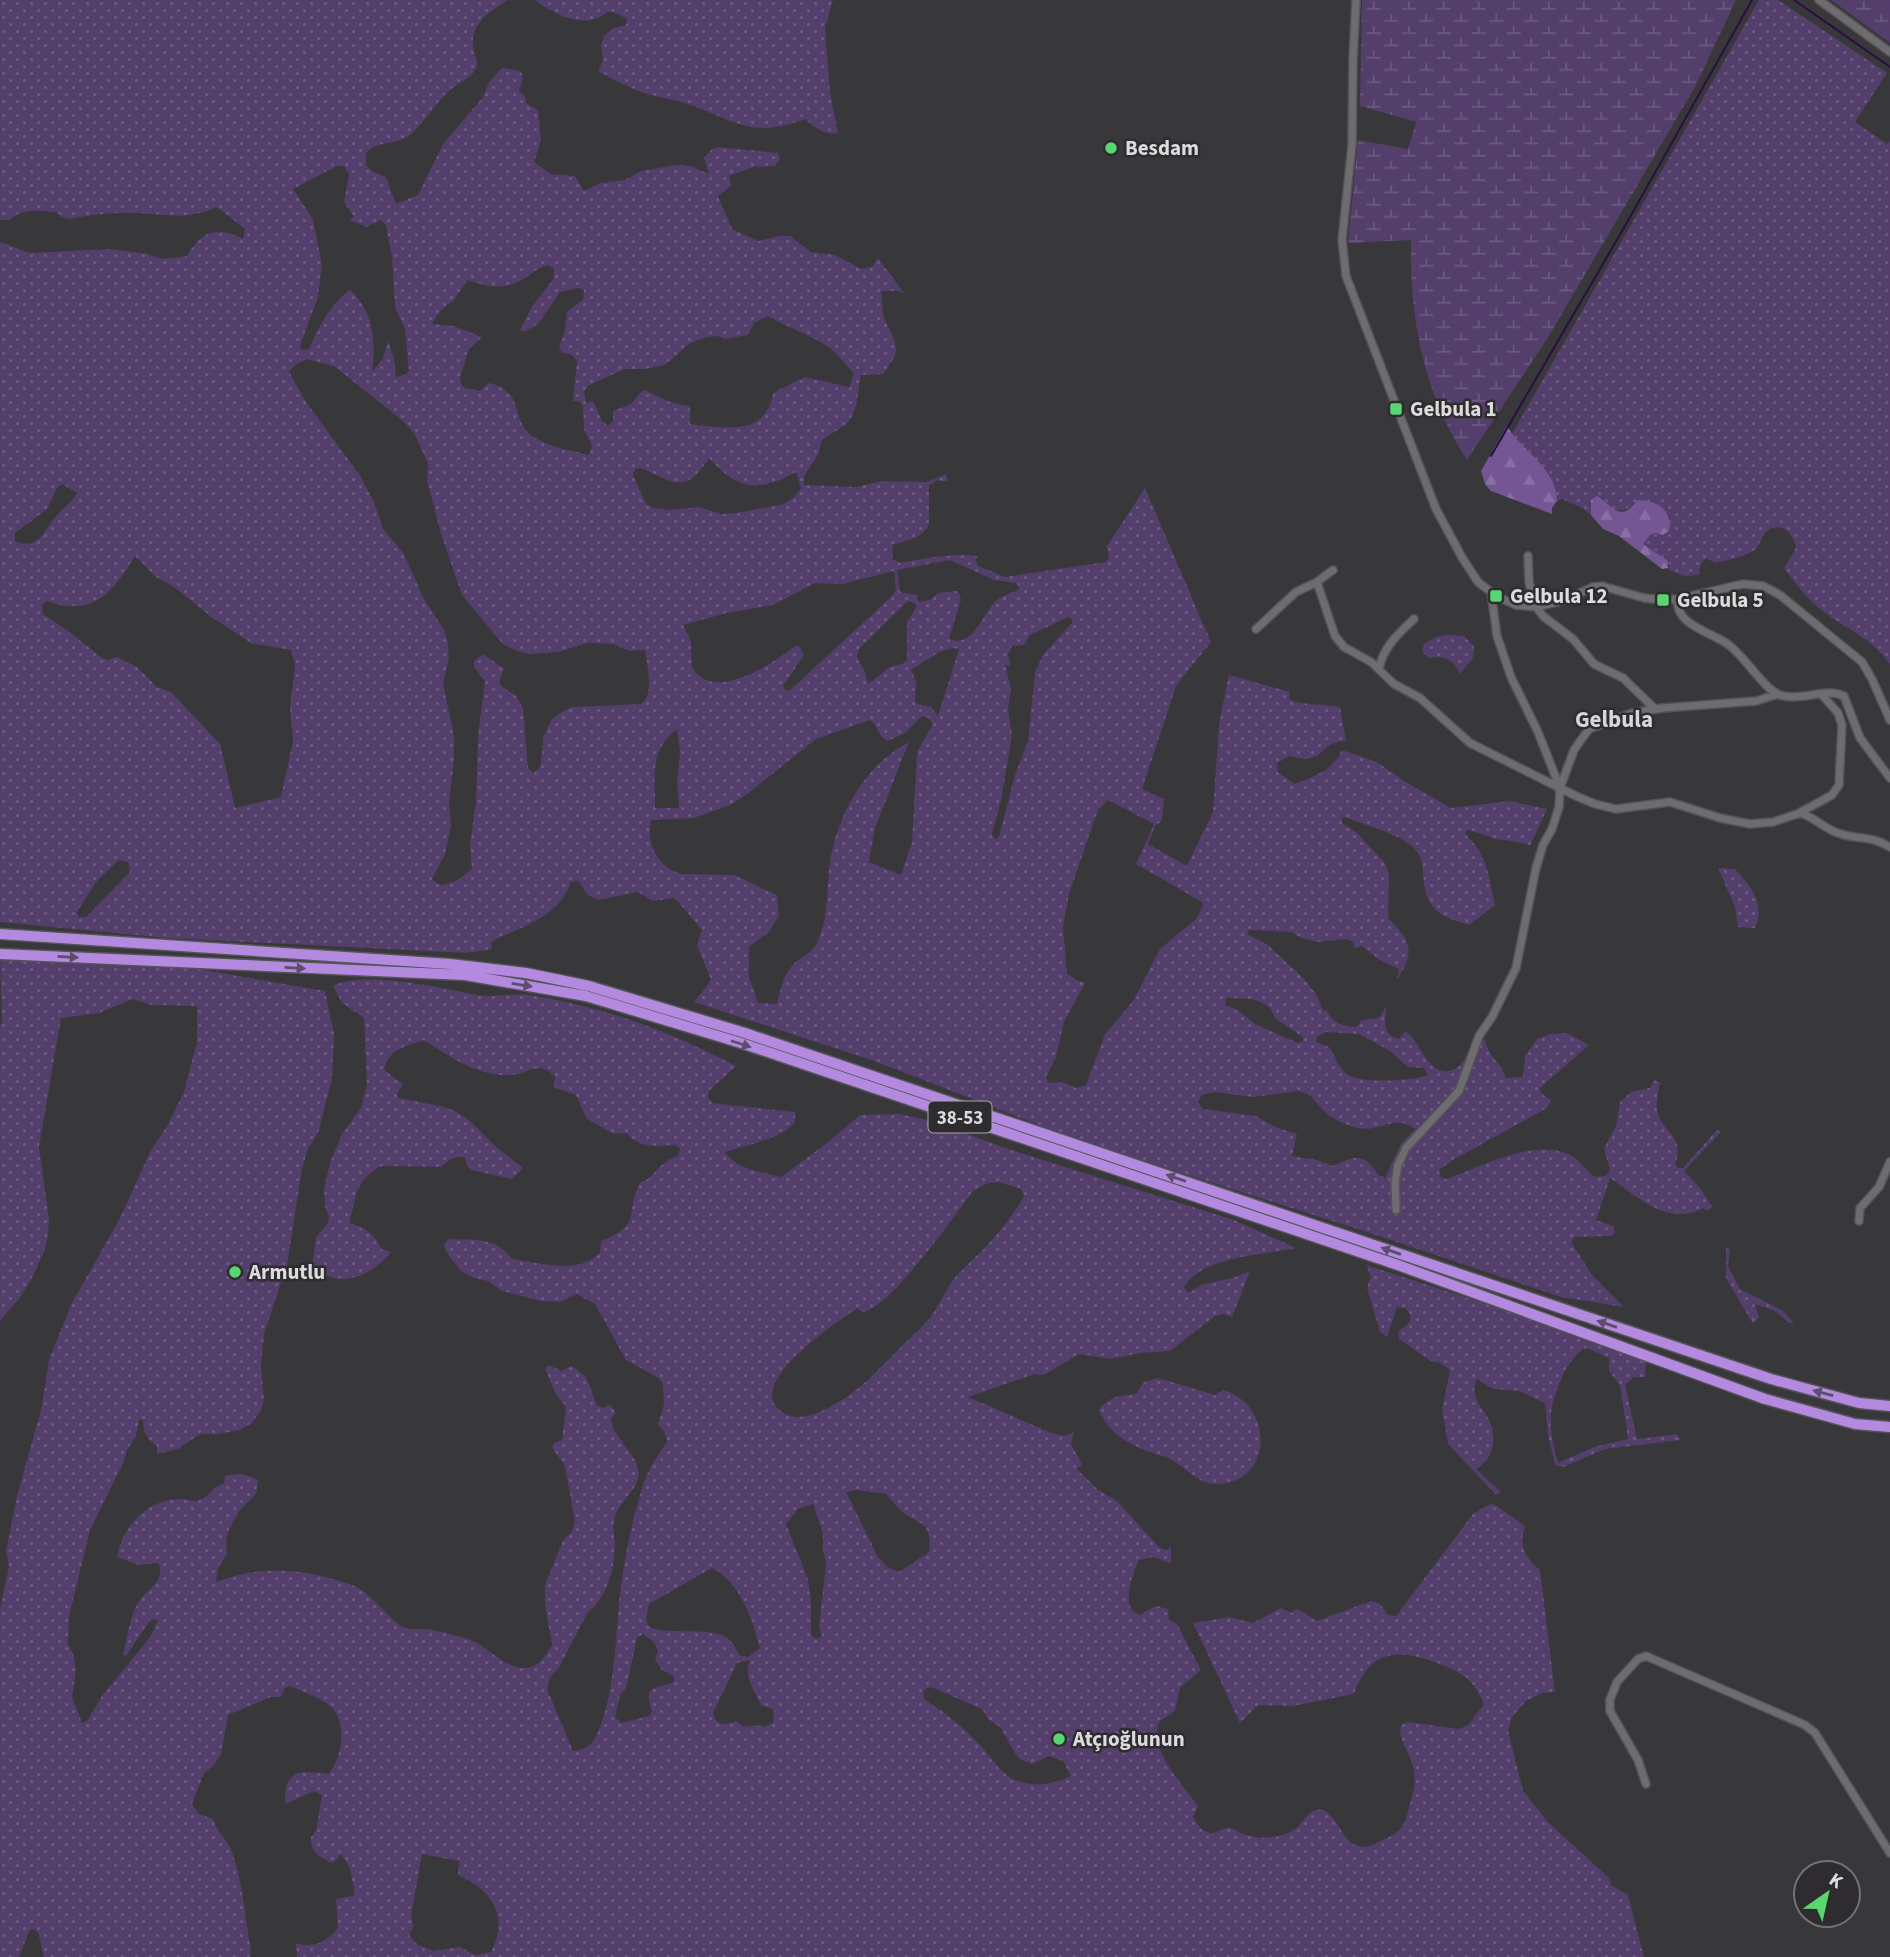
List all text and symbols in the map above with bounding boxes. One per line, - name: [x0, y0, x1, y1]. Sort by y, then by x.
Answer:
- place label: Besdam: [1125, 133, 1199, 163]
- marker: Besdam: [1103, 140, 1119, 156]
- place label: Gelbula 1: [1410, 394, 1497, 424]
- marker: Gelbula 1: [1388, 401, 1404, 417]
- place label: Gelbula 12: [1510, 581, 1608, 611]
- place label: Gelbula 5: [1677, 585, 1764, 615]
- marker: Gelbula 12: [1488, 588, 1504, 604]
- marker: Gelbula 5: [1655, 592, 1671, 608]
- district label: Gelbula: [1575, 703, 1653, 736]
- one-way arrow: [57, 952, 79, 963]
- one-way arrow: [285, 962, 307, 973]
- one-way arrow: [511, 980, 533, 991]
- one-way arrow: [731, 1039, 752, 1050]
- road number: 38-53: [928, 1102, 992, 1133]
- one-way arrow: [1165, 1172, 1186, 1183]
- one-way arrow: [1381, 1245, 1402, 1256]
- place label: Armutlu: [248, 1257, 325, 1287]
- marker: Armutlu: [227, 1264, 243, 1280]
- one-way arrow: [1596, 1318, 1617, 1329]
- one-way arrow: [1812, 1388, 1833, 1398]
- place label: Atçıoğlunun: [1072, 1724, 1185, 1754]
- marker: Atçıoğlunun: [1051, 1731, 1067, 1747]
- north arrow: [1792, 1859, 1862, 1929]
- text: K: [1823, 1867, 1848, 1896]

